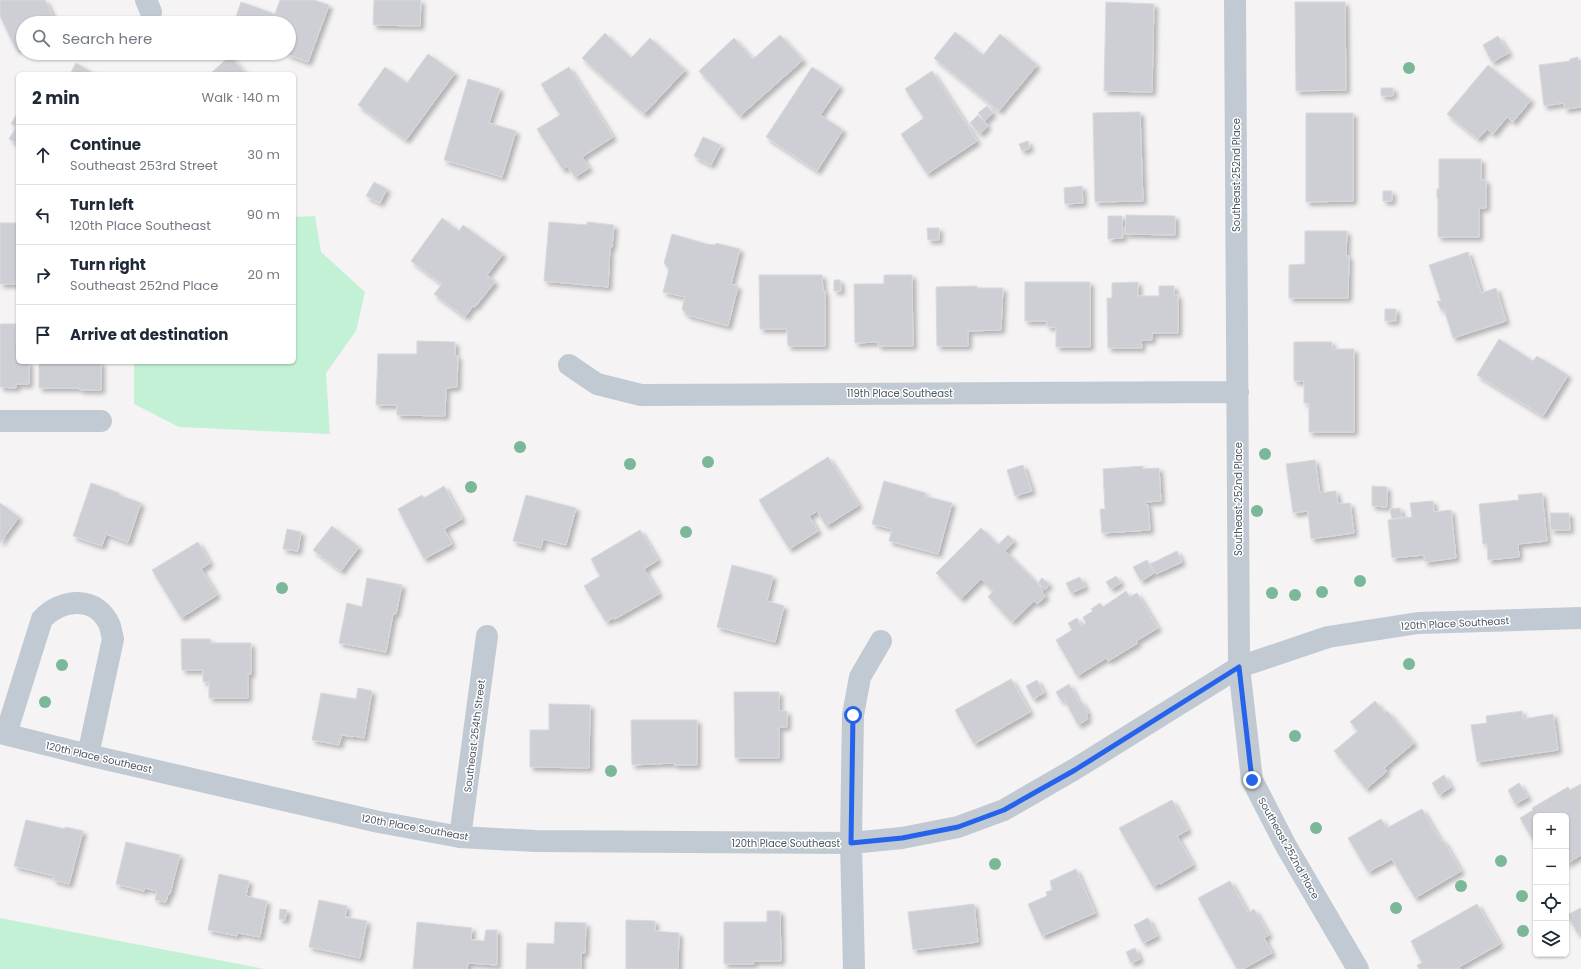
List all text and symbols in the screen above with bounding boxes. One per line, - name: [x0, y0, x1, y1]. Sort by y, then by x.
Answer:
- search box: [16, 16, 296, 60]
- icon: search: [30, 27, 52, 49]
- text: Search here: [62, 28, 152, 49]
- text: 2 min: [32, 86, 80, 110]
- text: Walk · 140 m: [202, 88, 280, 107]
- street label: Southeast 252nd Place: [1229, 118, 1244, 232]
- text: Continue: [70, 134, 141, 155]
- icon: ahead: [32, 144, 54, 166]
- text: 30 m: [247, 145, 280, 164]
- text: Southeast 253rd Street: [70, 156, 218, 175]
- text: Turn left: [70, 194, 134, 215]
- icon: left: [32, 204, 54, 226]
- text: 90 m: [247, 205, 280, 224]
- text: 120th Place Southeast: [70, 216, 211, 235]
- text: Turn right: [70, 254, 146, 275]
- icon: right: [32, 264, 54, 286]
- text: 20 m: [247, 265, 280, 284]
- text: Southeast 252nd Place: [70, 276, 218, 295]
- icon: arrive: [32, 324, 54, 346]
- text: Arrive at destination: [70, 324, 228, 345]
- street label: 119th Place Southeast: [847, 386, 953, 401]
- street label: Southeast 252nd Place: [1231, 442, 1246, 556]
- street label: 120th Place Southeast: [1400, 613, 1510, 634]
- street label: Southeast 254th Street: [460, 678, 489, 793]
- route start: [844, 706, 862, 724]
- street label: 120th Place Southeast: [44, 738, 154, 777]
- route end: [1243, 771, 1261, 789]
- street label: Southeast 252nd Place: [1254, 795, 1323, 902]
- street label: 120th Place Southeast: [360, 811, 470, 844]
- map controls: [1533, 813, 1569, 957]
- button: +: [1533, 813, 1569, 849]
- street label: 120th Place Southeast: [732, 836, 841, 851]
- button: −: [1533, 849, 1569, 885]
- button: locate: [1533, 885, 1569, 921]
- button: layers: [1533, 921, 1569, 957]

